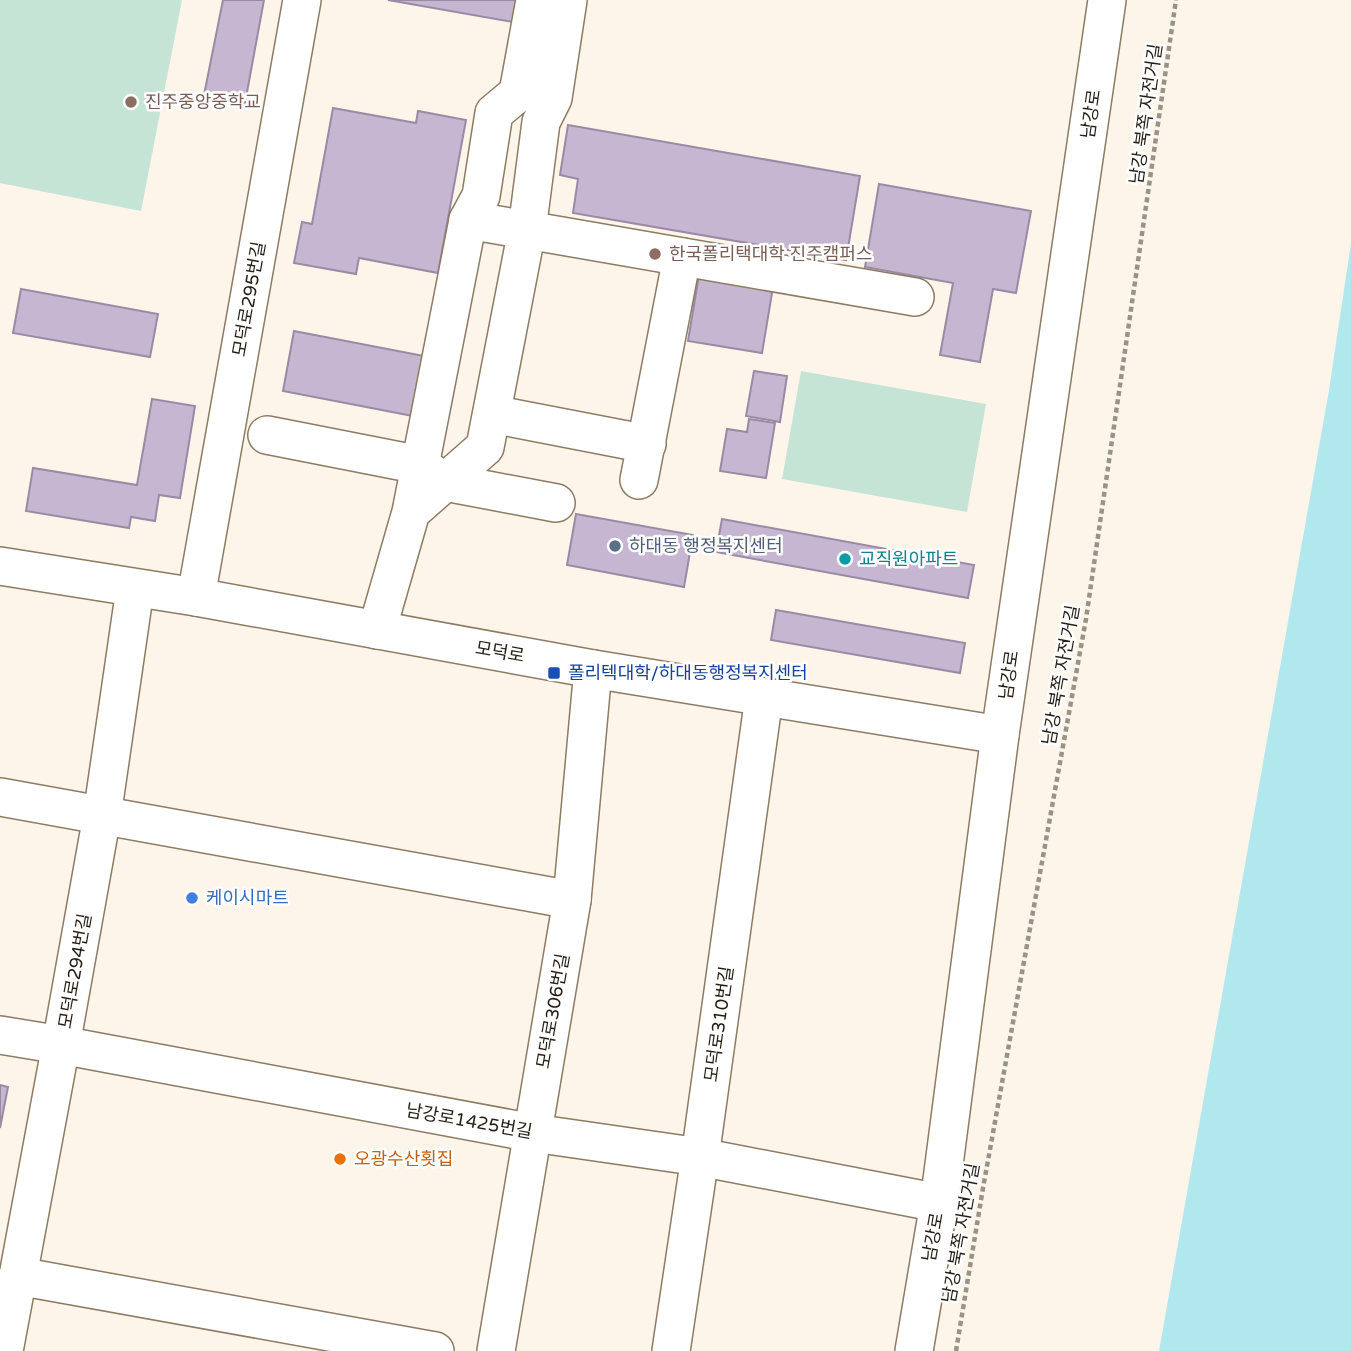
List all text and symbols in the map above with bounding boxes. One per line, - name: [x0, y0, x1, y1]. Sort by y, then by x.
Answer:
- street label: 남강 북쪽 자전거길: [1125, 42, 1167, 186]
- street label: 남강로: [1077, 88, 1105, 140]
- place label: 진주중앙중학교: [145, 91, 261, 113]
- marker: 진주중앙중학교: [123, 94, 139, 110]
- street label: 모덕로295번길: [228, 240, 270, 358]
- place label: 한국폴리택대학 진주캠퍼스: [669, 243, 872, 265]
- marker: 한국폴리택대학 진주캠퍼스: [647, 246, 663, 262]
- place label: 하대동 행정복지센터: [629, 535, 783, 557]
- marker: 하대동 행정복지센터: [607, 538, 623, 554]
- place label: 교직원아파트: [859, 548, 958, 570]
- marker: 교직원아파트: [837, 551, 853, 567]
- street label: 남강 북쪽 자전거길: [1038, 603, 1084, 747]
- street label: 모덕로: [474, 637, 526, 667]
- street label: 남강로: [995, 649, 1023, 701]
- place label: 폴리텍대학/하대동행정복지센터: [568, 662, 808, 684]
- marker: 폴리텍대학/하대동행정복지센터: [546, 665, 562, 681]
- place label: 케이시마트: [206, 887, 289, 909]
- marker: 케이시마트: [184, 890, 200, 906]
- street label: 모덕로294번길: [54, 912, 96, 1030]
- street label: 모덕로306번길: [532, 952, 574, 1070]
- street label: 모덕로310번길: [700, 965, 738, 1083]
- street label: 남강로1425번길: [404, 1099, 534, 1143]
- place label: 오광수산횟집: [354, 1148, 453, 1170]
- marker: 오광수산횟집: [332, 1151, 348, 1167]
- street label: 남강 북쪽 자전거길: [938, 1161, 984, 1305]
- street label: 남강로: [918, 1211, 948, 1263]

